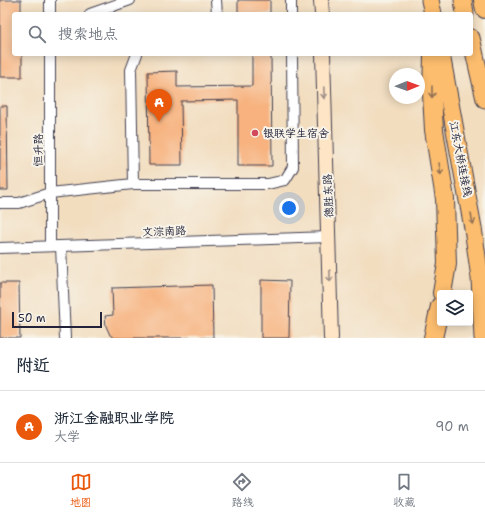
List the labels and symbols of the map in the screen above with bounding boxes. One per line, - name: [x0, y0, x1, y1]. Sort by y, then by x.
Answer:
- north arrow: [389, 68, 425, 104]
- one-way arrow: [428, 85, 436, 98]
- one-way arrow: [321, 86, 328, 99]
- pin: A: [146, 89, 172, 122]
- street label: 江东大桥连接线: [446, 120, 475, 198]
- place label: 银联学生宿舍: [263, 126, 329, 141]
- marker: 银联学生宿舍: [250, 128, 260, 138]
- street label: 恒升路: [31, 134, 46, 167]
- one-way arrow: [437, 162, 445, 175]
- street label: 德胜东路: [320, 174, 337, 218]
- your location: [279, 198, 299, 218]
- one-way arrow: [468, 213, 476, 226]
- street label: 文淙南路: [142, 223, 186, 240]
- one-way arrow: [326, 269, 334, 282]
- scale bar: [12, 310, 102, 329]

